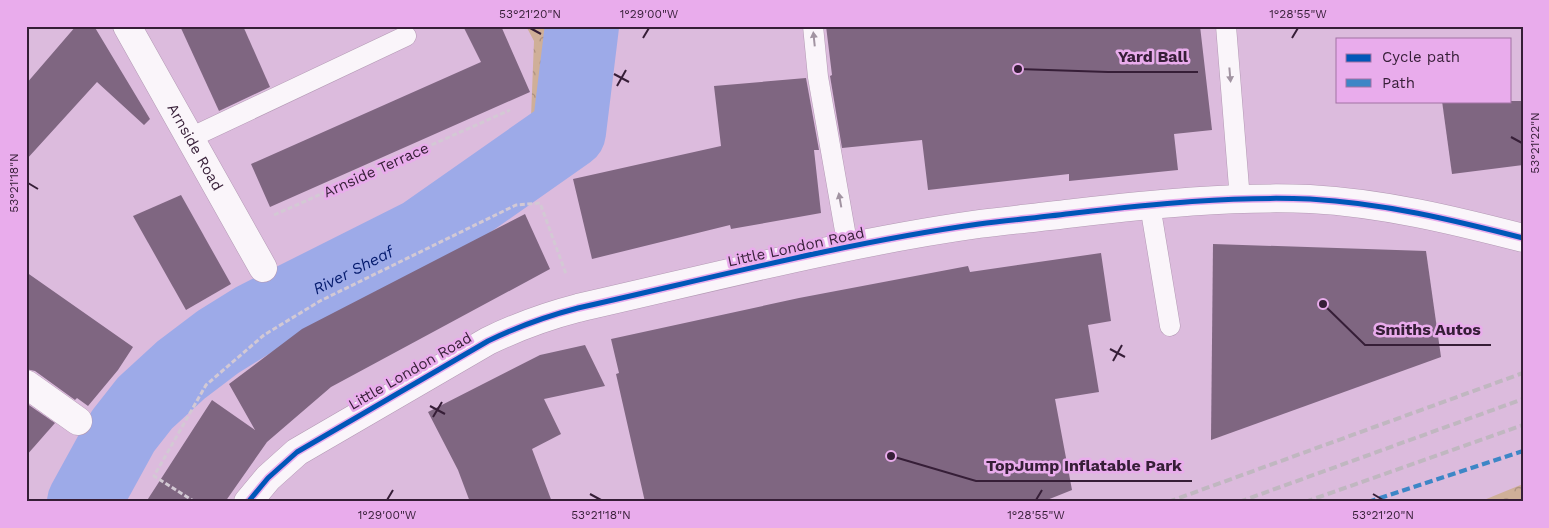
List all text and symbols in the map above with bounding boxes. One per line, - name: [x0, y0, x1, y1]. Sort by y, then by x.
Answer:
- text: 53°21'20"N: [499, 7, 561, 21]
- text: 1°29'00"W: [620, 7, 679, 21]
- text: 1°28'55"W: [1269, 7, 1327, 21]
- one-way arrow: [810, 31, 818, 47]
- legend: [1336, 38, 1512, 102]
- callout: Yard Ball: [1108, 41, 1198, 72]
- text: Yard Ball: [1118, 47, 1189, 66]
- text: Cycle path: [1382, 48, 1460, 66]
- one-way arrow: [1226, 67, 1234, 83]
- text: Path: [1382, 74, 1415, 92]
- street label: Arnside Road: [163, 100, 227, 194]
- text: 53°21'22"N: [1528, 112, 1542, 174]
- street label: Arnside Terrace: [320, 139, 432, 201]
- text: 53°21'18"N: [7, 153, 21, 213]
- one-way arrow: [835, 191, 843, 207]
- street label: Little London Road: [726, 224, 866, 270]
- water label: River Sheaf: [310, 241, 398, 298]
- callout: Smiths Autos: [1365, 314, 1491, 345]
- text: Smiths Autos: [1375, 320, 1481, 339]
- street label: Little London Road: [345, 328, 475, 414]
- callout: TopJump Inflatable Park: [976, 450, 1192, 481]
- text: TopJump Inflatable Park: [986, 456, 1182, 475]
- text: 1°29'00"W: [358, 508, 417, 522]
- text: 53°21'18"N: [571, 508, 631, 522]
- text: 1°28'55"W: [1007, 508, 1065, 522]
- text: 53°21'20"N: [1352, 508, 1414, 522]

